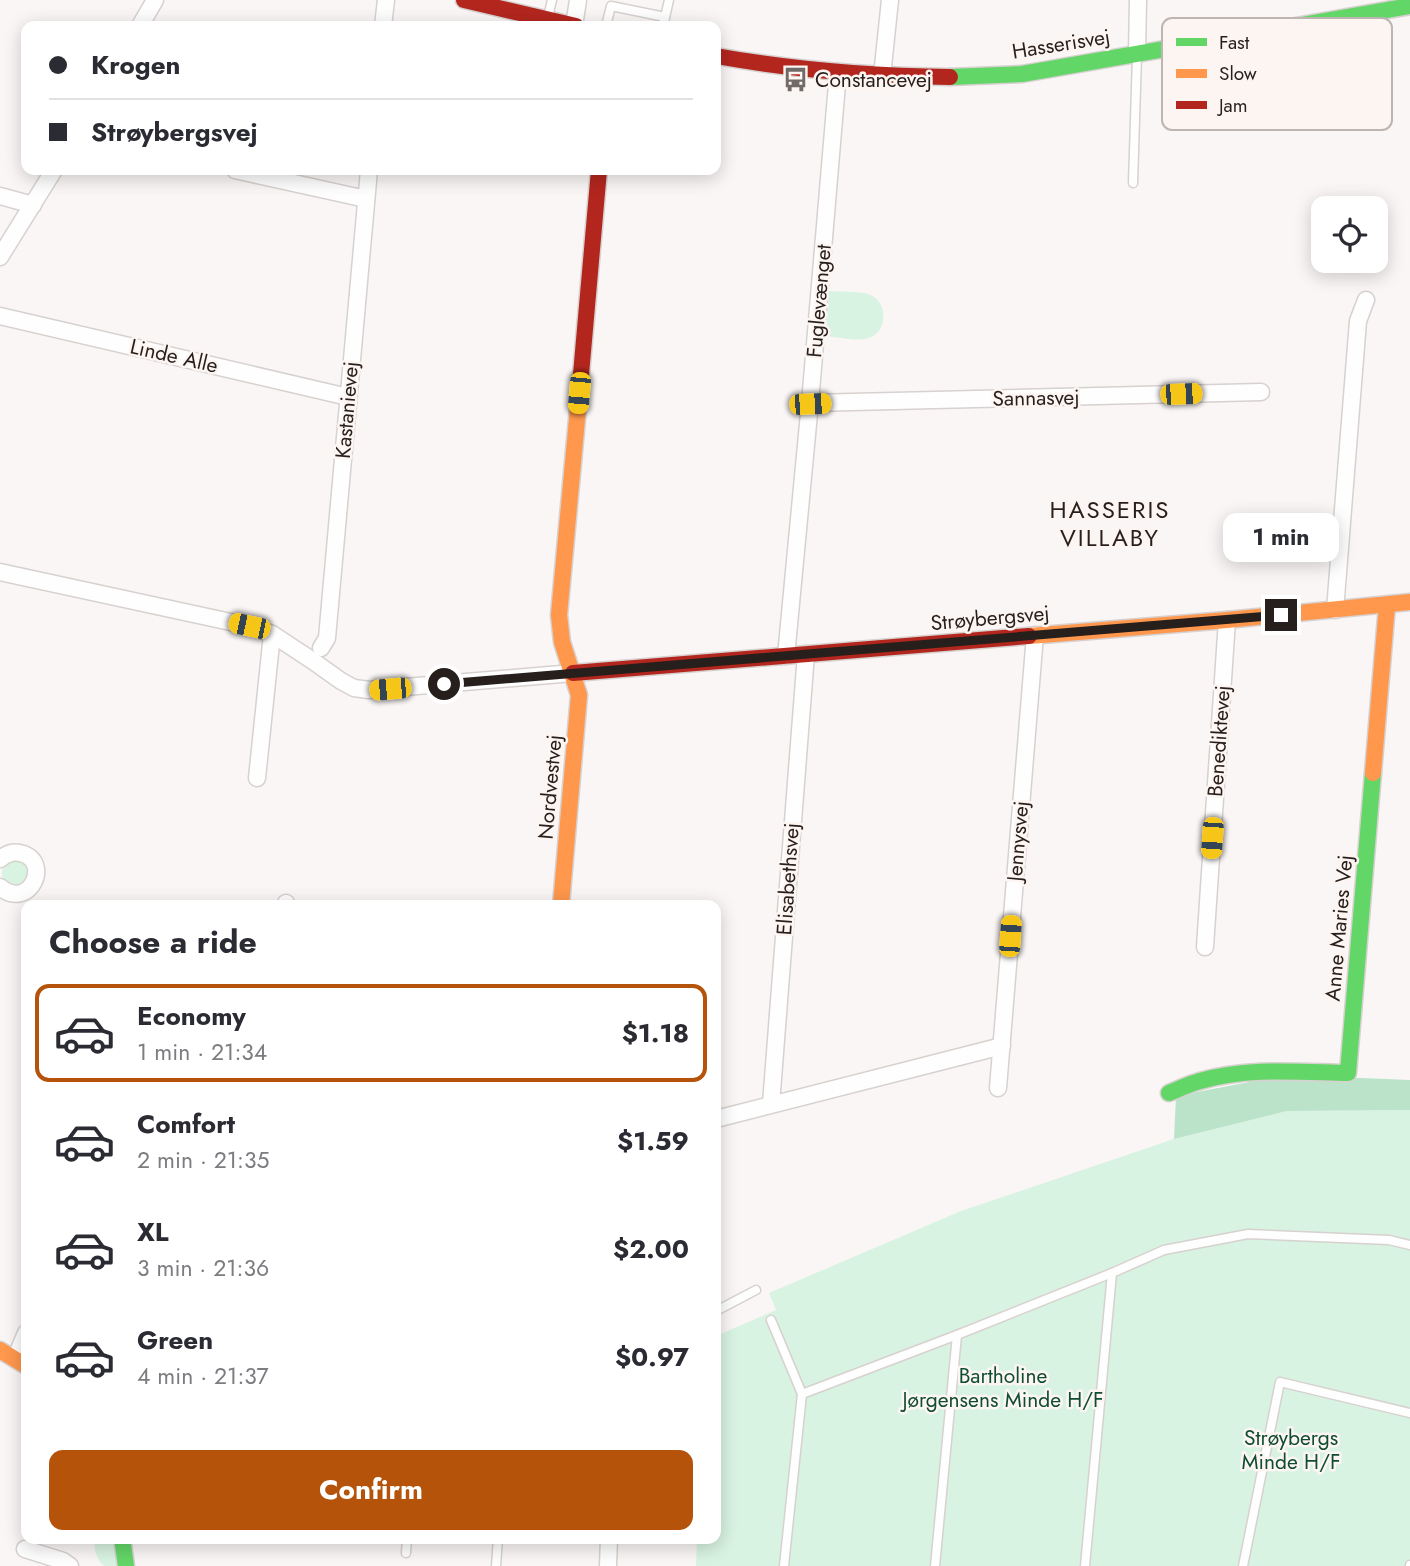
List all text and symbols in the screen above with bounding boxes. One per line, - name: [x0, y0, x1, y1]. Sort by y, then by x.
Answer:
- legend: [1162, 18, 1392, 130]
- street label: Hasserisvej: [1010, 21, 1112, 67]
- text: Fast: [1219, 29, 1250, 56]
- text: Krogen: [91, 46, 181, 84]
- text: Slow: [1219, 60, 1257, 87]
- place label: Constancevej: [815, 65, 932, 95]
- bus stop icon: Constancevej: [781, 66, 809, 94]
- text: Jam: [1216, 92, 1248, 119]
- text: Strøybergsvej: [91, 113, 258, 151]
- map controls: [1311, 196, 1388, 273]
- button: locate: [1311, 196, 1388, 273]
- street label: Fuglevænget: [799, 243, 839, 359]
- street label: Linde Alle: [127, 331, 221, 381]
- street label: Kastanievej: [328, 360, 366, 460]
- car: [567, 371, 592, 415]
- street label: Sannasvej: [992, 382, 1080, 414]
- car: [1160, 383, 1203, 405]
- car: [789, 393, 832, 415]
- district label: HASSERIS VILLABY: [1050, 492, 1170, 555]
- callout: 1 min: [1223, 514, 1339, 562]
- text: 1 min: [1252, 520, 1310, 554]
- street label: Strøybergsvej: [929, 598, 1051, 638]
- route end: [1265, 599, 1297, 631]
- car: [227, 611, 272, 641]
- route start: [428, 668, 460, 700]
- car: [369, 677, 412, 701]
- street label: Benediktevej: [1200, 684, 1238, 798]
- street label: Nordvestvej: [530, 733, 570, 841]
- street label: Jennysvej: [999, 800, 1036, 885]
- car: [1201, 816, 1224, 860]
- street label: Elisabethsvej: [769, 822, 807, 936]
- street label: Anne Maries Vej: [1318, 854, 1360, 1002]
- car: [999, 914, 1022, 958]
- text: Choose a ride: [49, 919, 257, 965]
- text: Economy: [137, 997, 246, 1035]
- icon: car: [53, 1002, 116, 1065]
- text: $1.18: [622, 1014, 689, 1052]
- text: 1 min · 21:34: [137, 1035, 267, 1069]
- text: Comfort: [137, 1105, 235, 1143]
- icon: car: [53, 1110, 116, 1173]
- text: $1.59: [617, 1122, 689, 1160]
- text: 2 min · 21:35: [137, 1143, 270, 1177]
- text: XL: [137, 1213, 169, 1251]
- icon: car: [53, 1218, 116, 1281]
- text: $2.00: [613, 1230, 689, 1268]
- text: 3 min · 21:36: [137, 1251, 269, 1285]
- text: Green: [137, 1321, 213, 1359]
- icon: car: [53, 1326, 116, 1389]
- text: $0.97: [615, 1338, 689, 1376]
- text: 4 min · 21:37: [137, 1359, 269, 1393]
- park label: Bartholine Jørgensens Minde H/F: [899, 1361, 1104, 1415]
- park label: Strøybergs Minde H/F: [1242, 1423, 1340, 1477]
- button: Confirm: [49, 1450, 693, 1530]

